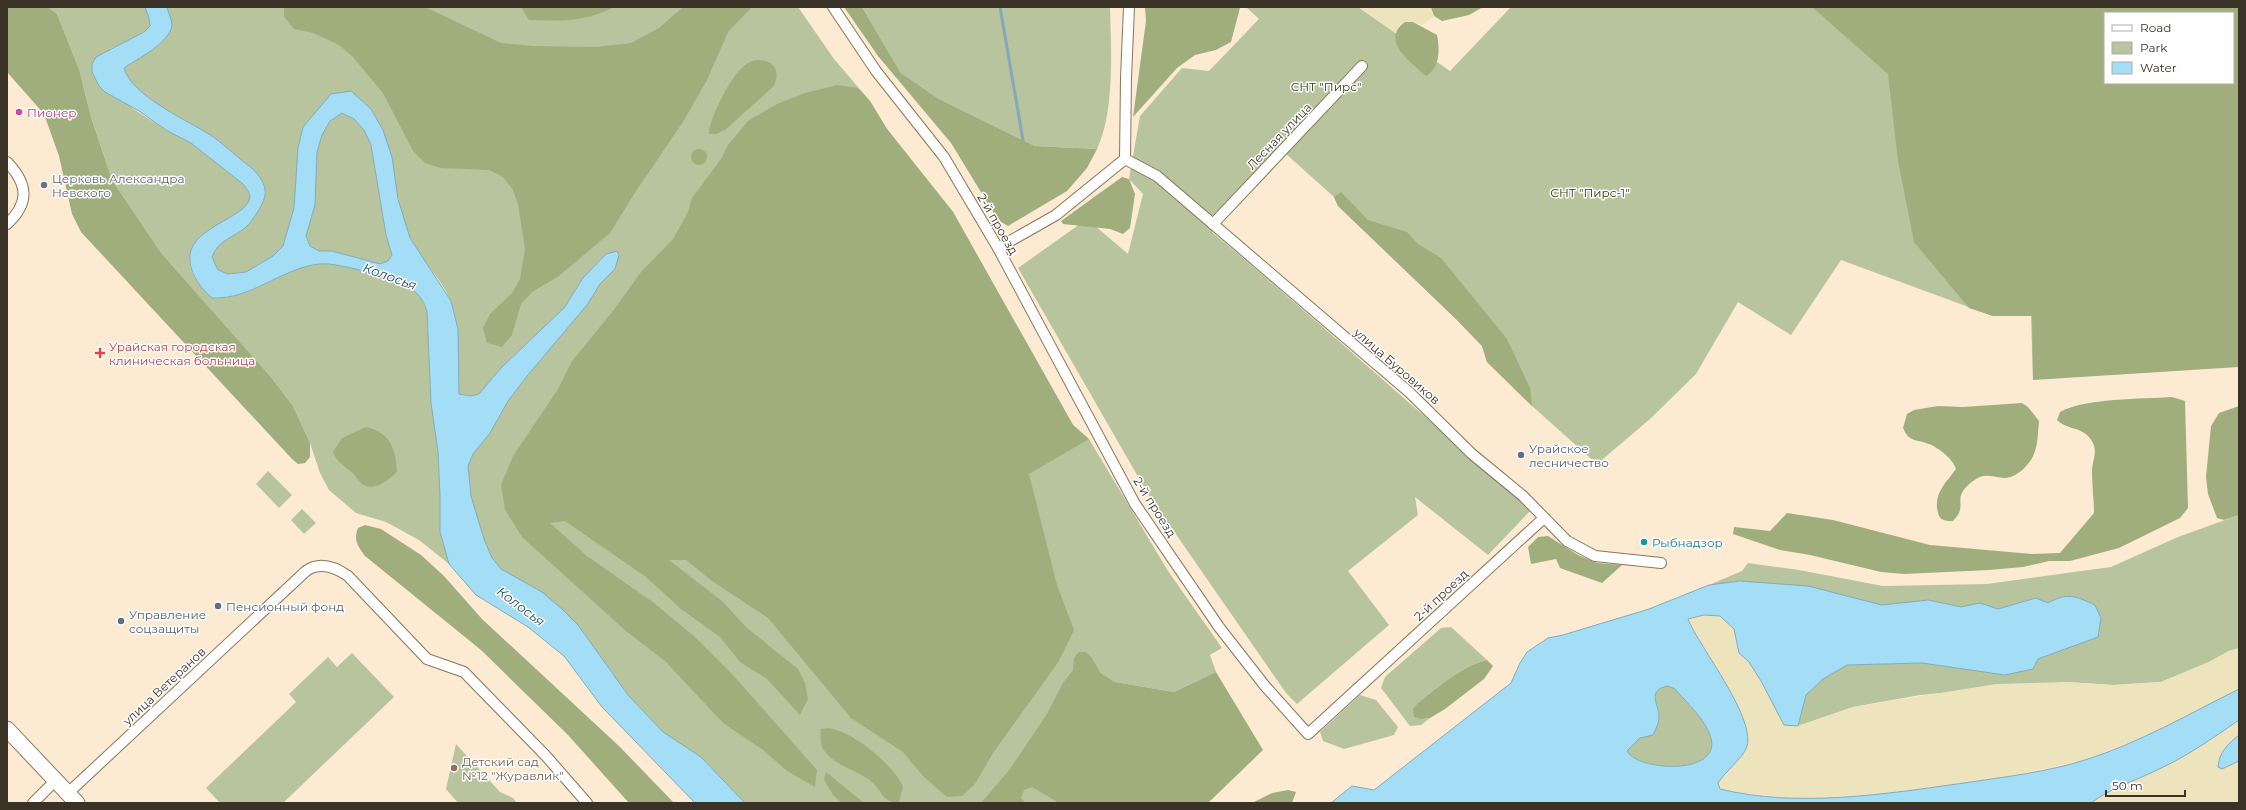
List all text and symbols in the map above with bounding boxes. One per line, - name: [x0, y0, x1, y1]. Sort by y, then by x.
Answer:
- legend: [2104, 12, 2234, 84]
- text: Road: [2140, 20, 2171, 35]
- text: Park: [2140, 40, 2168, 55]
- text: Water: [2140, 60, 2177, 75]
- park label: СНТ "Пирс": [1291, 79, 1361, 94]
- street label: Лесная улица: [1244, 100, 1314, 172]
- place label: Пионер: [27, 105, 77, 120]
- marker: Пионер: [14, 107, 24, 117]
- place label: Церковь Александра Невского: [52, 171, 185, 200]
- marker: Церковь Александра Невского: [39, 180, 49, 190]
- park label: СНТ "Пирс-1": [1550, 185, 1630, 200]
- street label: 2-й проезд: [974, 191, 1022, 257]
- water label: Колосья: [361, 259, 419, 293]
- street label: улица Буровиков: [1350, 324, 1443, 407]
- place label: Урайская городская клиническая больница: [109, 339, 255, 368]
- marker: Урайская городская клиническая больница: [94, 347, 106, 359]
- place label: Урайское лесничество: [1529, 441, 1609, 470]
- marker: Урайское лесничество: [1516, 450, 1526, 460]
- street label: 2-й проезд: [1131, 474, 1180, 540]
- place label: Рыбнадзор: [1652, 535, 1723, 550]
- marker: Рыбнадзор: [1639, 537, 1649, 547]
- street label: 2-й проезд: [1411, 566, 1471, 624]
- water label: Колосья: [494, 583, 548, 629]
- place label: Пенсионный фонд: [226, 599, 344, 614]
- marker: Пенсионный фонд: [213, 601, 223, 611]
- place label: Управление соцзащиты: [129, 607, 206, 636]
- marker: Управление соцзащиты: [116, 616, 126, 626]
- street label: улица Ветеранов: [119, 644, 209, 729]
- place label: Детский сад №12 "Журавлик": [462, 754, 564, 783]
- marker: Детский сад №12 "Журавлик": [449, 763, 459, 773]
- scale bar: [2106, 772, 2185, 798]
- text: 50 m: [2112, 778, 2143, 793]

